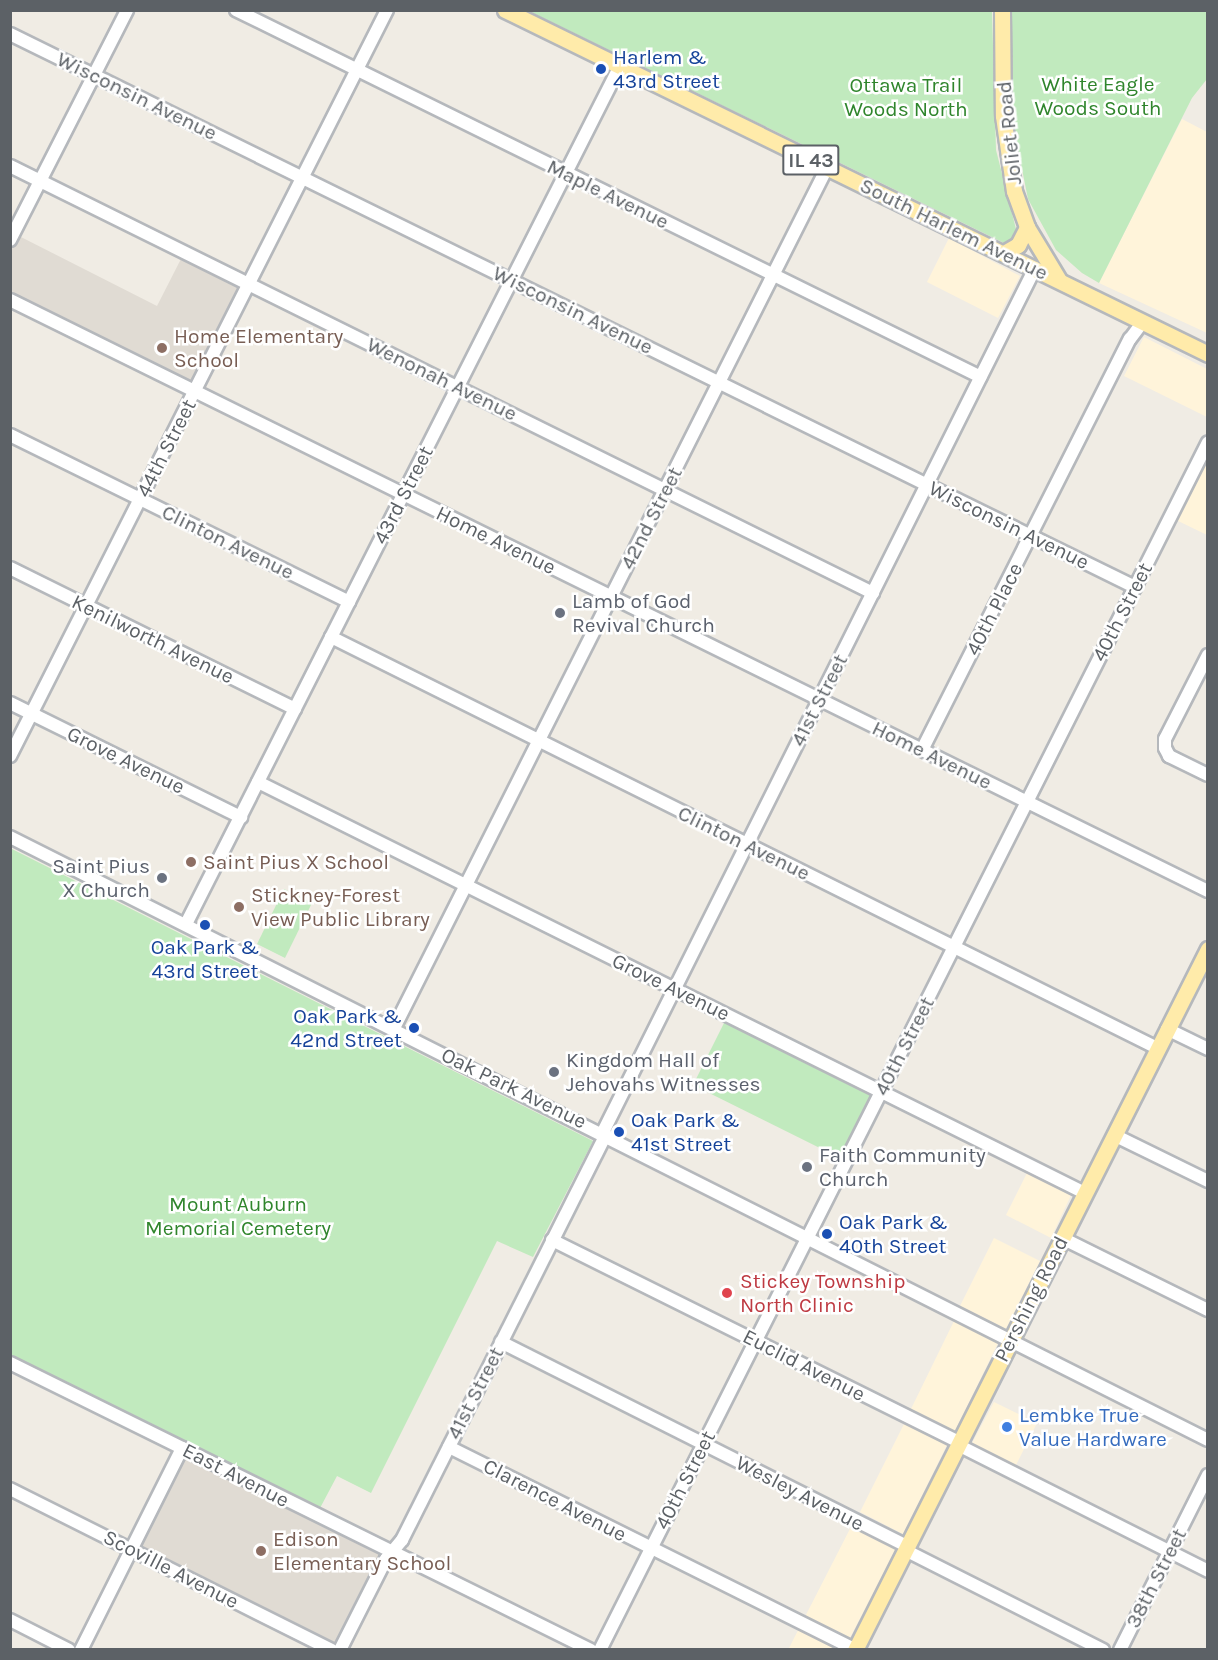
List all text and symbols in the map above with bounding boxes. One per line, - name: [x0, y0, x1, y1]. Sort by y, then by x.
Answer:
- place label: Harlem & 43rd Street: [613, 44, 720, 94]
- street label: Wisconsin Avenue: [53, 46, 221, 146]
- marker: Harlem & 43rd Street: [594, 62, 608, 76]
- park label: White Eagle Woods South: [1035, 71, 1161, 121]
- park label: Ottawa Trail Woods North: [844, 72, 968, 122]
- street label: Joliet Road: [991, 80, 1027, 186]
- road number: IL 43: [781, 143, 841, 177]
- street label: Maple Avenue: [543, 154, 673, 234]
- street label: South Harlem Avenue: [856, 173, 1052, 285]
- street label: Wisconsin Avenue: [489, 260, 657, 360]
- place label: Home Elementary School: [174, 323, 343, 373]
- street label: Wenonah Avenue: [363, 332, 521, 426]
- marker: Home Elementary School: [155, 341, 169, 355]
- street label: 44th Street: [131, 395, 201, 501]
- street label: 43rd Street: [368, 442, 438, 548]
- street label: 42nd Street: [614, 463, 688, 573]
- street label: Wisconsin Avenue: [925, 475, 1093, 575]
- street label: Clinton Avenue: [158, 499, 298, 585]
- street label: Home Avenue: [432, 500, 560, 580]
- street label: 40th Street: [1086, 558, 1158, 666]
- street label: 40th Place: [960, 559, 1028, 659]
- place label: Lamb of God Revival Church: [572, 588, 715, 638]
- street label: Kenilworth Avenue: [68, 589, 238, 689]
- marker: Lamb of God Revival Church: [553, 606, 567, 620]
- street label: 41st Street: [785, 650, 853, 750]
- street label: Home Avenue: [868, 715, 996, 795]
- street label: Grove Avenue: [63, 721, 189, 799]
- street label: Clinton Avenue: [674, 800, 814, 886]
- place label: Saint Pius X School: [203, 849, 389, 875]
- place label: Saint Pius X Church: [52, 853, 150, 903]
- marker: Saint Pius X School: [184, 855, 198, 869]
- marker: Saint Pius X Church: [155, 871, 169, 885]
- place label: Stickney-Forest View Public Library: [251, 882, 430, 932]
- marker: Stickney-Forest View Public Library: [232, 900, 246, 914]
- marker: Oak Park & 43rd Street: [198, 918, 212, 932]
- place label: Oak Park & 43rd Street: [151, 934, 259, 984]
- street label: Grove Avenue: [608, 948, 734, 1026]
- street label: 40th Street: [868, 992, 940, 1100]
- place label: Oak Park & 42nd Street: [290, 1003, 402, 1053]
- marker: Oak Park & 42nd Street: [407, 1021, 421, 1035]
- street label: Oak Park Avenue: [437, 1042, 591, 1134]
- place label: Kingdom Hall of Jehovahs Witnesses: [566, 1047, 760, 1097]
- marker: Kingdom Hall of Jehovahs Witnesses: [547, 1065, 561, 1079]
- place label: Oak Park & 41st Street: [631, 1107, 740, 1157]
- marker: Oak Park & 41st Street: [612, 1125, 626, 1139]
- place label: Faith Community Church: [819, 1142, 986, 1192]
- marker: Faith Community Church: [800, 1160, 814, 1174]
- park label: Mount Auburn Memorial Cemetery: [145, 1191, 331, 1241]
- place label: Oak Park & 40th Street: [839, 1209, 948, 1259]
- marker: Oak Park & 40th Street: [820, 1227, 834, 1241]
- street label: Pershing Road: [988, 1232, 1074, 1366]
- place label: Stickey Township North Clinic: [740, 1268, 906, 1318]
- marker: Stickey Township North Clinic: [718, 1284, 736, 1302]
- street label: Euclid Avenue: [739, 1323, 869, 1407]
- street label: 41st Street: [441, 1343, 509, 1443]
- place label: Lembke True Value Hardware: [1019, 1402, 1167, 1452]
- marker: Lembke True Value Hardware: [1000, 1420, 1014, 1434]
- street label: 40th Street: [649, 1426, 721, 1534]
- street label: East Avenue: [178, 1437, 294, 1513]
- street label: Wesley Avenue: [732, 1450, 868, 1536]
- street label: Clarence Avenue: [479, 1453, 631, 1547]
- street label: Scoville Avenue: [99, 1524, 243, 1614]
- street label: 38th Street: [1120, 1524, 1192, 1632]
- place label: Edison Elementary School: [273, 1526, 451, 1576]
- marker: Edison Elementary School: [254, 1544, 268, 1558]

